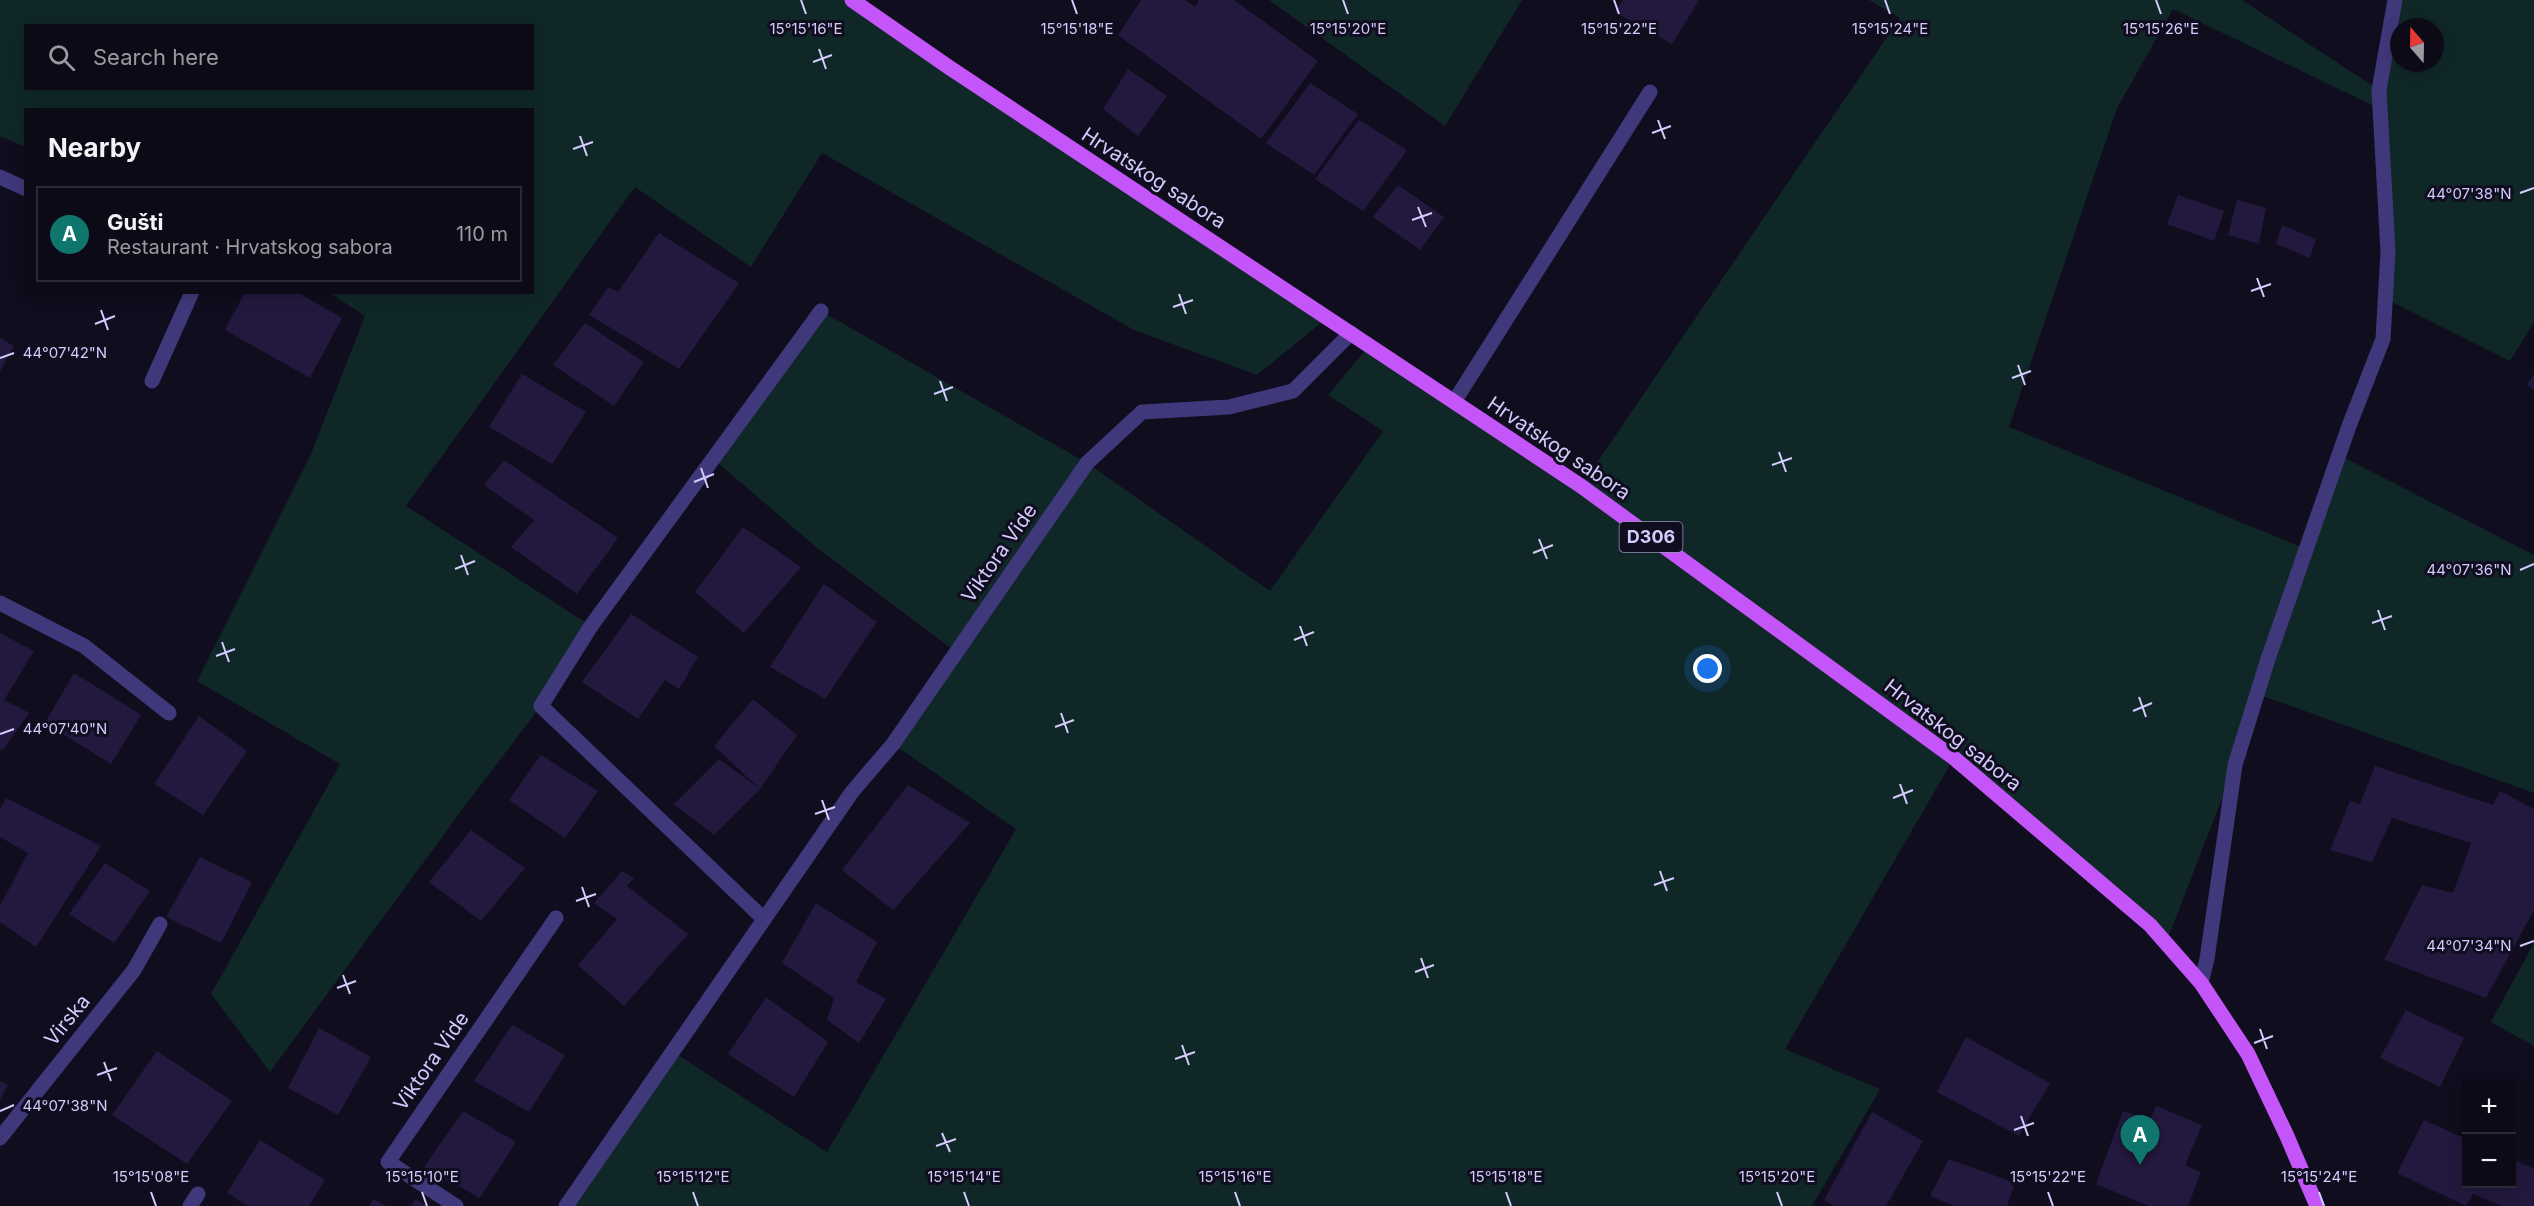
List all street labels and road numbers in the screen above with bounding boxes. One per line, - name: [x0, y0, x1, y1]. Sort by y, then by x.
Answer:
- street label: Hrvatskog sabora: [1077, 122, 1231, 234]
- street label: Hrvatskog sabora: [1483, 391, 1635, 505]
- street label: Viktora Vide: [956, 499, 1042, 607]
- road number: D306: [1620, 522, 1682, 552]
- street label: Hrvatskog sabora: [1880, 674, 2026, 796]
- street label: Virska: [39, 990, 95, 1050]
- street label: Viktora Vide: [388, 1007, 474, 1115]

